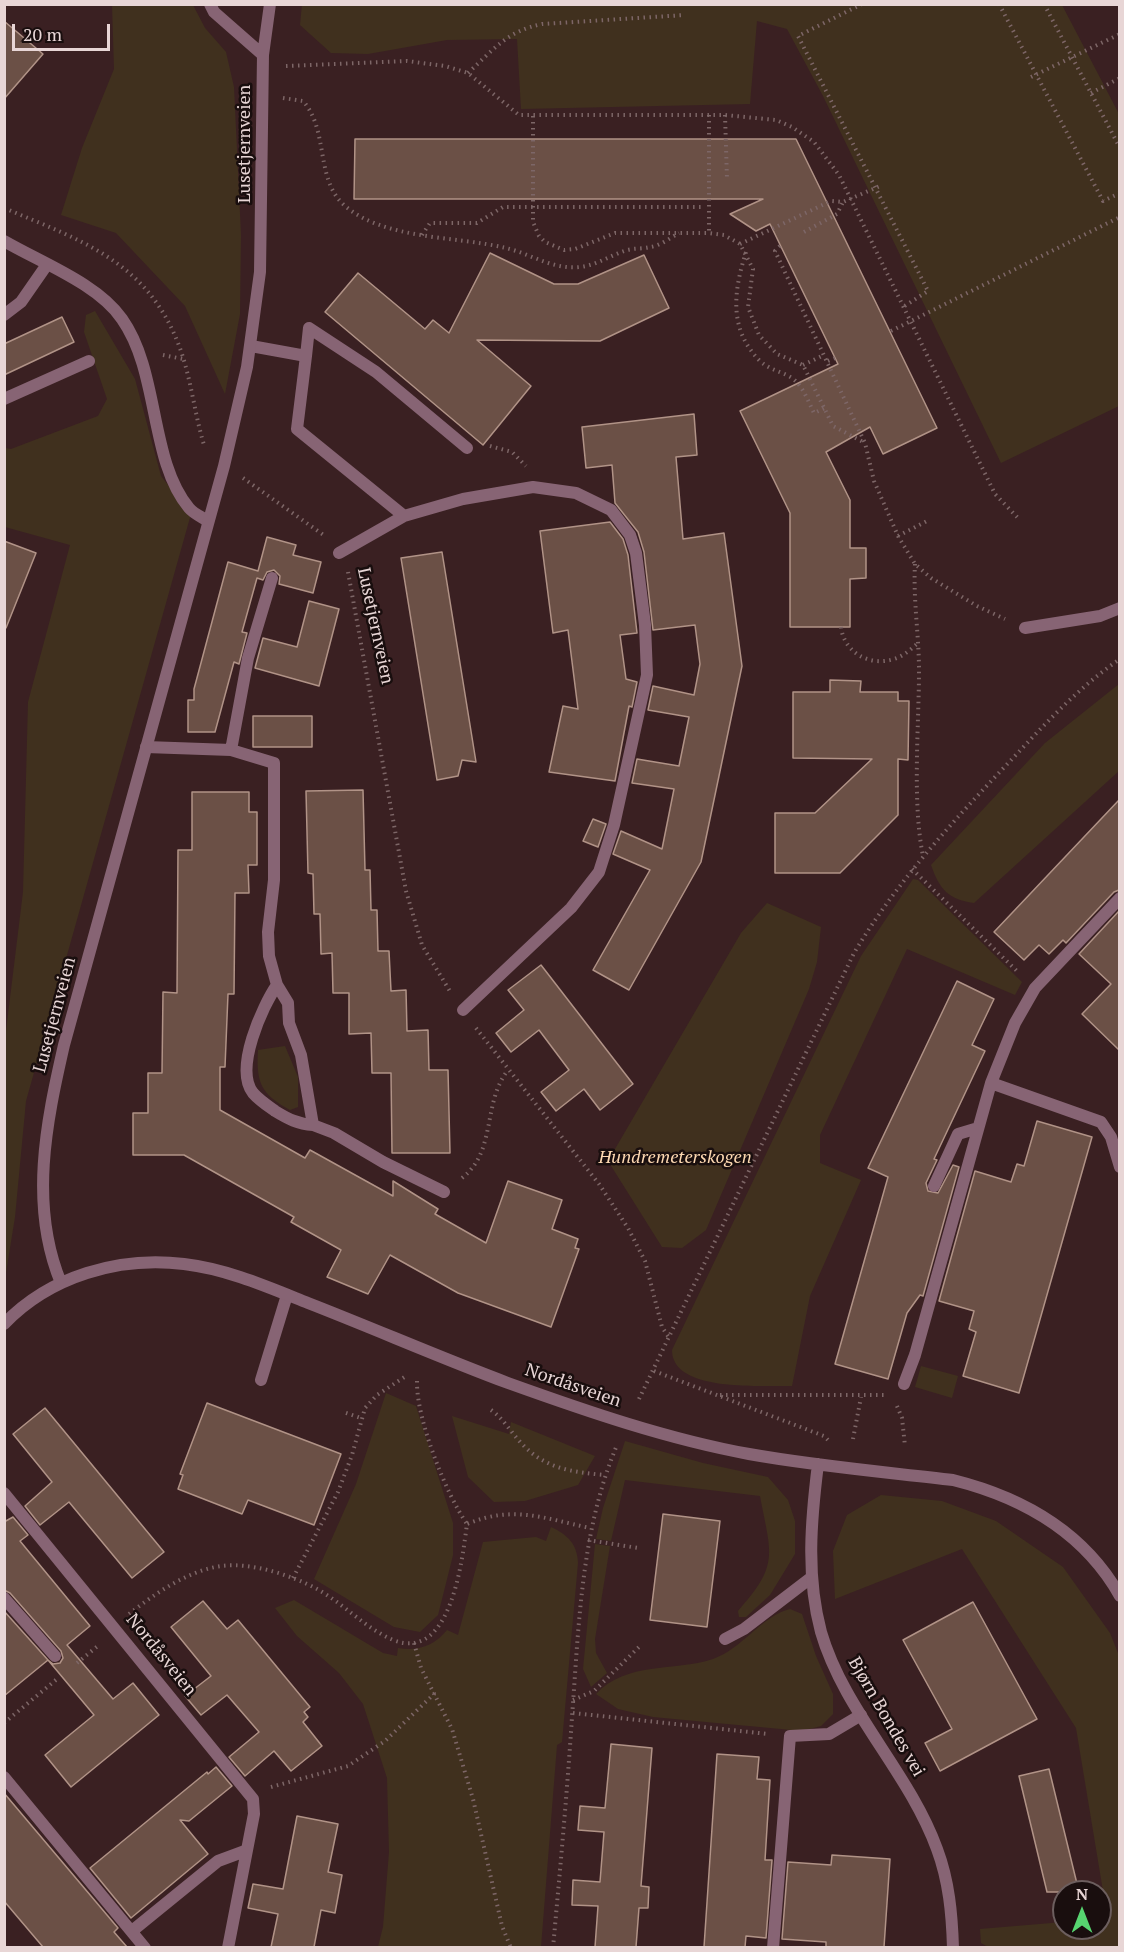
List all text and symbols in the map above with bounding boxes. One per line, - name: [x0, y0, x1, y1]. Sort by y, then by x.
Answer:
- scale bar: [15, 12, 112, 50]
- text: 20 m: [23, 22, 62, 46]
- street label: Lusetjernveien: [234, 85, 256, 203]
- street label: Lusetjernveien: [352, 566, 398, 686]
- street label: Lusetjernveien: [29, 955, 81, 1075]
- park label: Hundremeterskogen: [598, 1147, 752, 1169]
- street label: Nordåsveien: [522, 1360, 624, 1412]
- street label: Nordåsveien: [121, 1609, 201, 1701]
- street label: Bjørn Bondes vei: [843, 1653, 929, 1781]
- north arrow: [1052, 1880, 1112, 1940]
- text: N: [1076, 1883, 1088, 1905]

